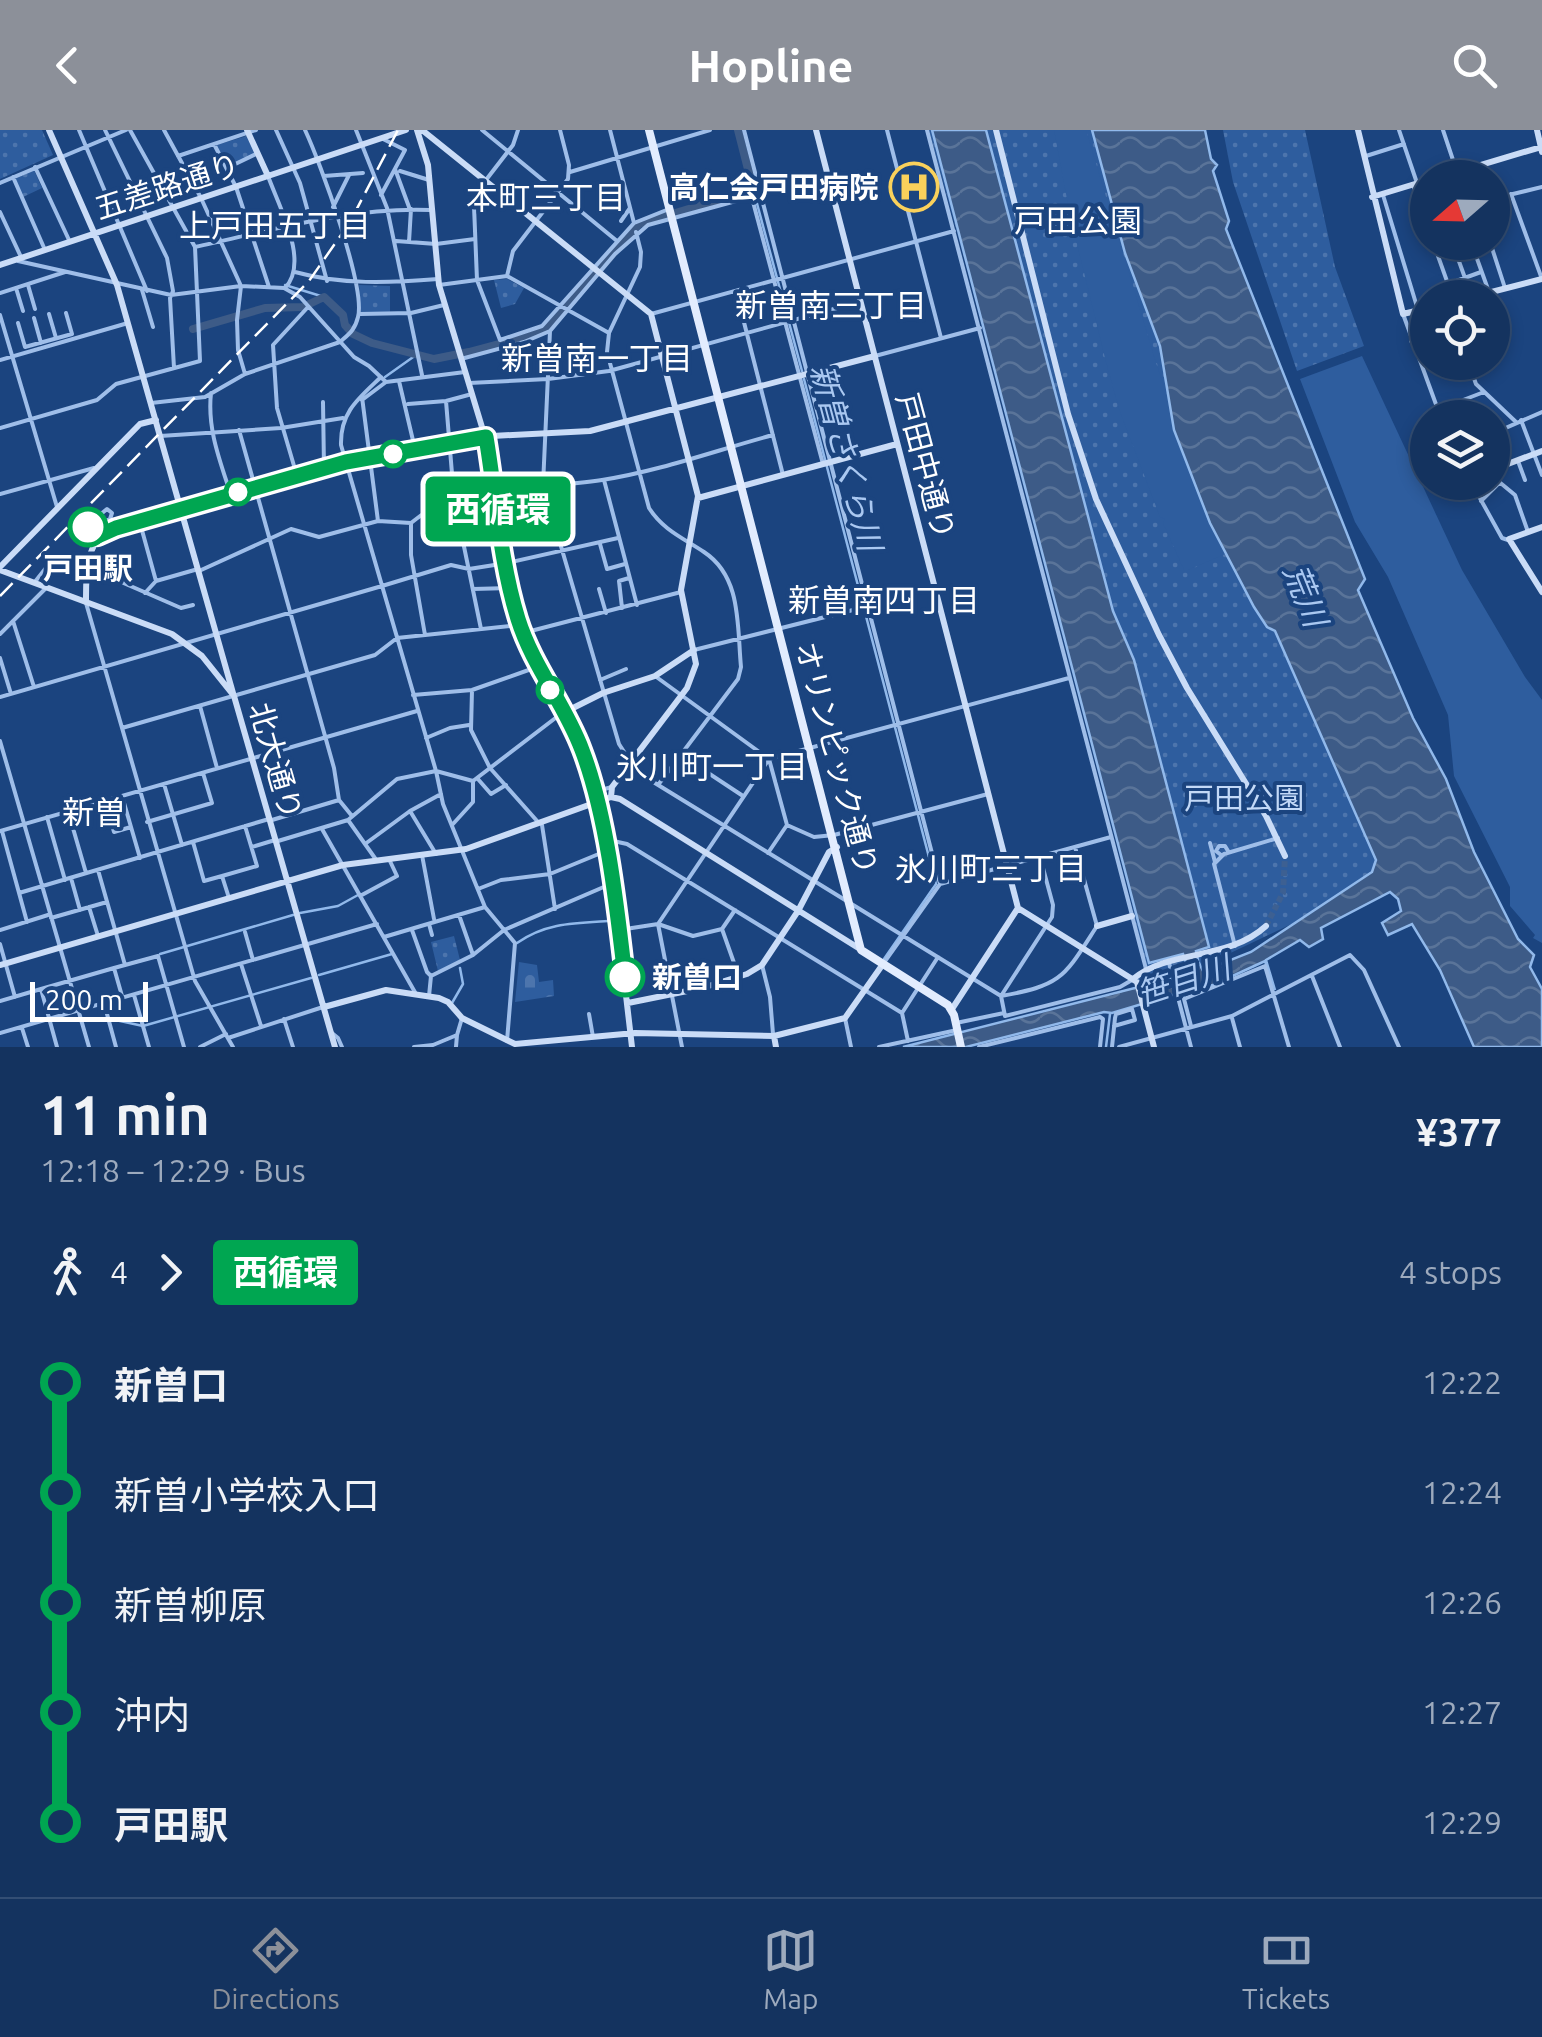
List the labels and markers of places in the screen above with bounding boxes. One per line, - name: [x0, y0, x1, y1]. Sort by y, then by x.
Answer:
- hospital icon: 高仁会戸田病院: [888, 161, 940, 213]
- place label: 高仁会戸田病院: [669, 170, 879, 204]
- unlabelled marker: [380, 441, 406, 467]
- unlabelled marker: [225, 479, 251, 505]
- marker: 戸田駅: [69, 508, 107, 546]
- place label: 戸田駅: [43, 551, 133, 585]
- unlabelled marker: [537, 677, 563, 703]
- marker: 新曽口: [606, 958, 644, 996]
- place label: 新曽口: [652, 960, 742, 994]

